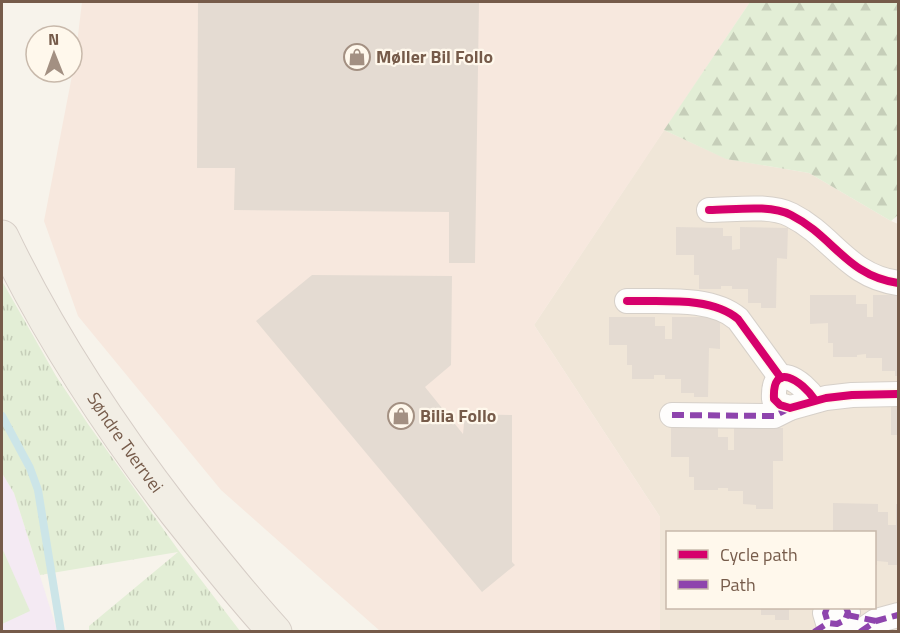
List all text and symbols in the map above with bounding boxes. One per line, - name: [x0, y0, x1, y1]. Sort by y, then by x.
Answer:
- north arrow: [24, 24, 84, 84]
- text: N: [48, 27, 59, 51]
- shop icon: Møller Bil Follo: [342, 42, 372, 72]
- place label: Møller Bil Follo: [376, 43, 493, 70]
- street label: Søndre Tverrvei: [81, 387, 170, 498]
- shop icon: Bilia Follo: [386, 401, 416, 431]
- place label: Bilia Follo: [420, 402, 496, 429]
- legend: [666, 531, 876, 609]
- text: Cycle path: [720, 541, 798, 568]
- text: Path: [720, 571, 756, 598]

